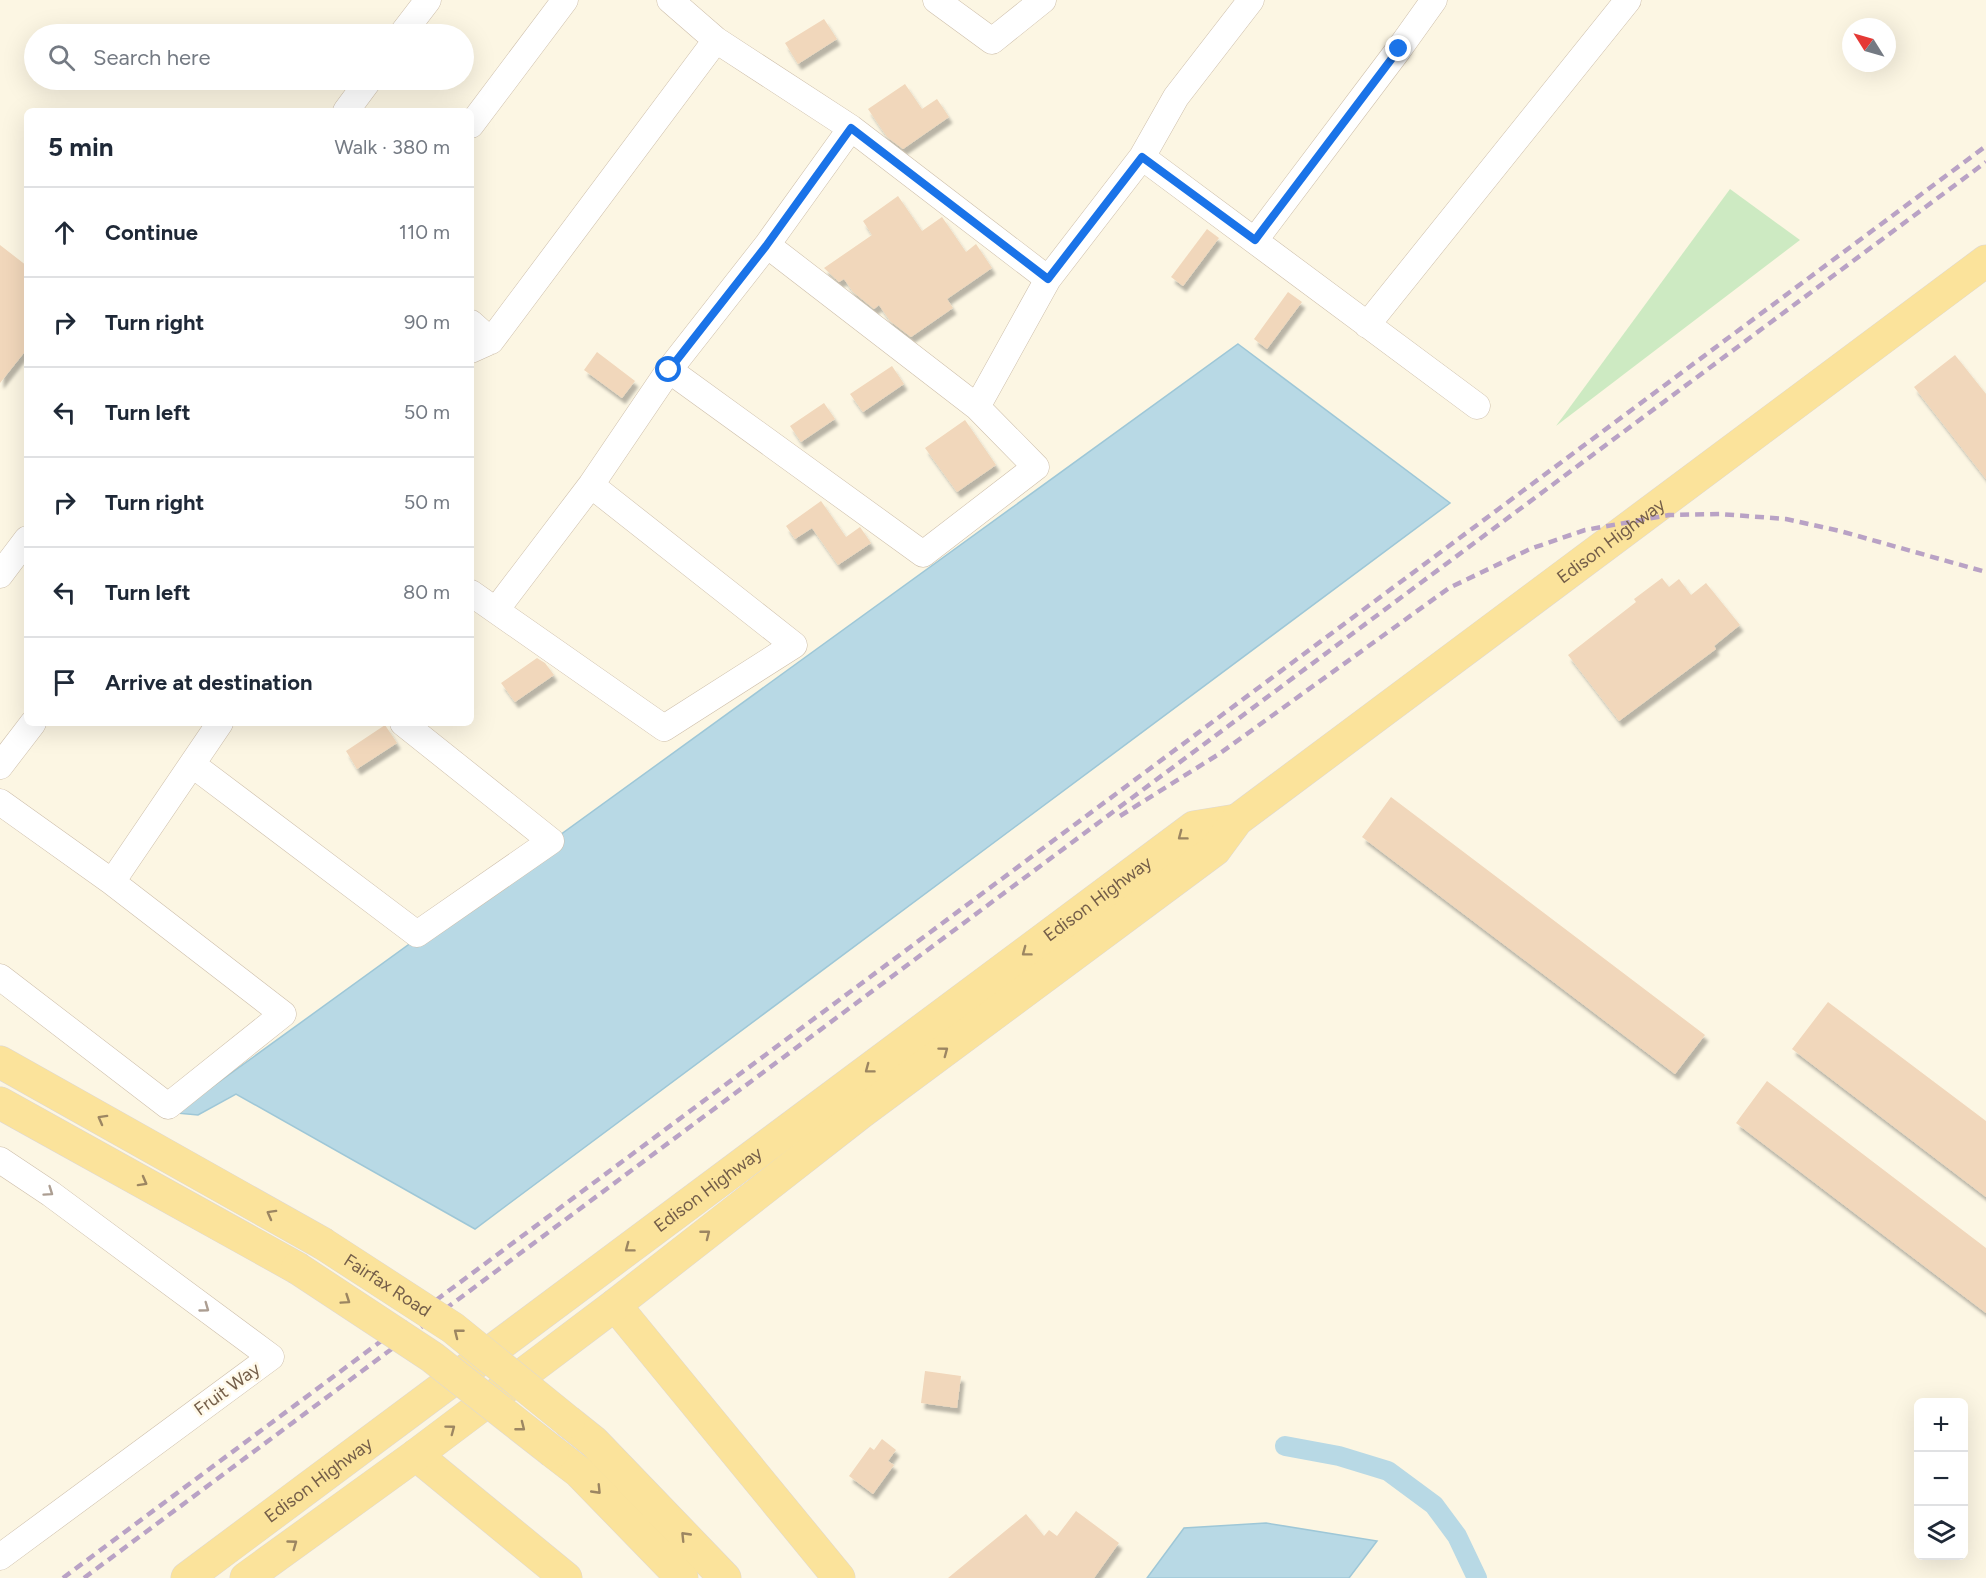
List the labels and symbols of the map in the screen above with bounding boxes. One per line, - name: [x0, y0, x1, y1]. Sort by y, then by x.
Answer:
- north arrow: [1842, 18, 1896, 72]
- route end: [1385, 35, 1411, 61]
- route start: [655, 356, 681, 382]
- street label: Edison Highway: [1553, 493, 1670, 588]
- one-way arrow: [1177, 828, 1188, 839]
- street label: Edison Highway: [1039, 851, 1157, 946]
- one-way arrow: [1021, 945, 1032, 956]
- one-way arrow: [937, 1047, 948, 1058]
- one-way arrow: [865, 1062, 876, 1073]
- one-way arrow: [97, 1115, 108, 1126]
- street label: Edison Highway: [650, 1142, 767, 1237]
- one-way arrow: [137, 1175, 147, 1186]
- one-way arrow: [42, 1185, 53, 1196]
- one-way arrow: [267, 1210, 278, 1222]
- one-way arrow: [699, 1230, 710, 1241]
- one-way arrow: [624, 1241, 635, 1252]
- street label: Fairfax Road: [340, 1249, 435, 1322]
- one-way arrow: [339, 1293, 350, 1304]
- one-way arrow: [199, 1301, 210, 1312]
- one-way arrow: [454, 1329, 465, 1340]
- street label: Fruit Way: [190, 1357, 265, 1420]
- one-way arrow: [514, 1419, 525, 1430]
- one-way arrow: [444, 1425, 455, 1436]
- street label: Edison Highway: [260, 1432, 377, 1527]
- one-way arrow: [590, 1483, 601, 1494]
- one-way arrow: [681, 1532, 692, 1543]
- one-way arrow: [287, 1540, 298, 1551]

